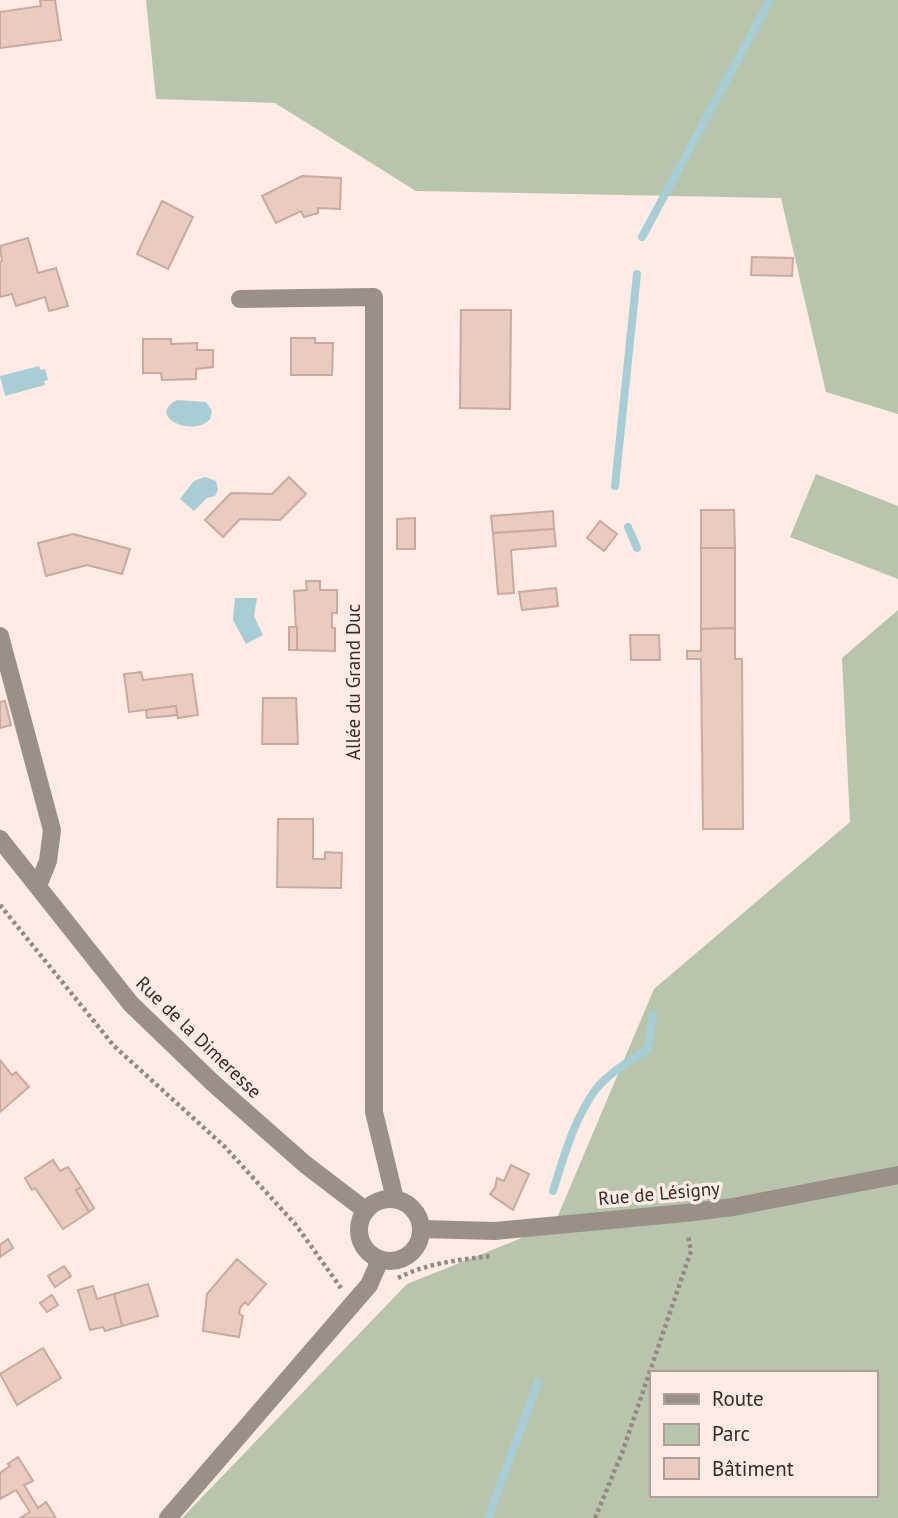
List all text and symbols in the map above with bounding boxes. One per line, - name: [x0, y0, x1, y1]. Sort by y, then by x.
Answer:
- street label: Allée du Grand Duc: [341, 604, 365, 760]
- street label: Rue de la Dimeresse: [131, 971, 267, 1103]
- street label: Rue de Lésigny: [597, 1176, 721, 1210]
- legend: [650, 1371, 877, 1497]
- text: Route: [712, 1385, 764, 1412]
- text: Parc: [712, 1420, 750, 1447]
- text: Bâtiment: [712, 1455, 794, 1482]

